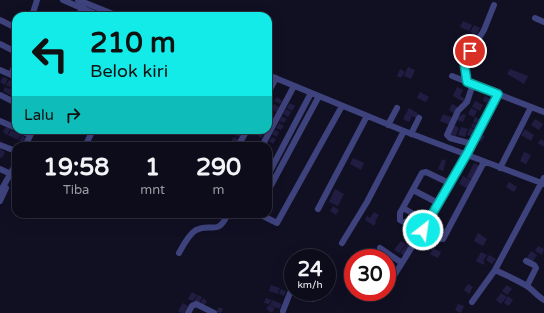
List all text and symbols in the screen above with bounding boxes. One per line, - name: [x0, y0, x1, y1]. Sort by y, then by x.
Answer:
- text: 210 m: [90, 26, 176, 60]
- icon: left: [24, 28, 76, 80]
- pin: [453, 34, 487, 68]
- icon: arrive: [459, 40, 481, 62]
- text: Belok kiri: [90, 60, 168, 82]
- icon: right: [62, 104, 84, 126]
- text: Lalu: [24, 106, 54, 124]
- text: 19:58: [43, 153, 109, 182]
- text: 1: [145, 153, 160, 182]
- text: 290: [196, 153, 241, 182]
- text: Tiba: [63, 182, 89, 198]
- text: mnt: [140, 182, 165, 198]
- text: m: [213, 182, 224, 198]
- position arrow: [402, 209, 444, 251]
- speed limit sign: 30: [344, 249, 396, 301]
- text: 24: [297, 258, 323, 282]
- text: km/h: [297, 279, 323, 291]

